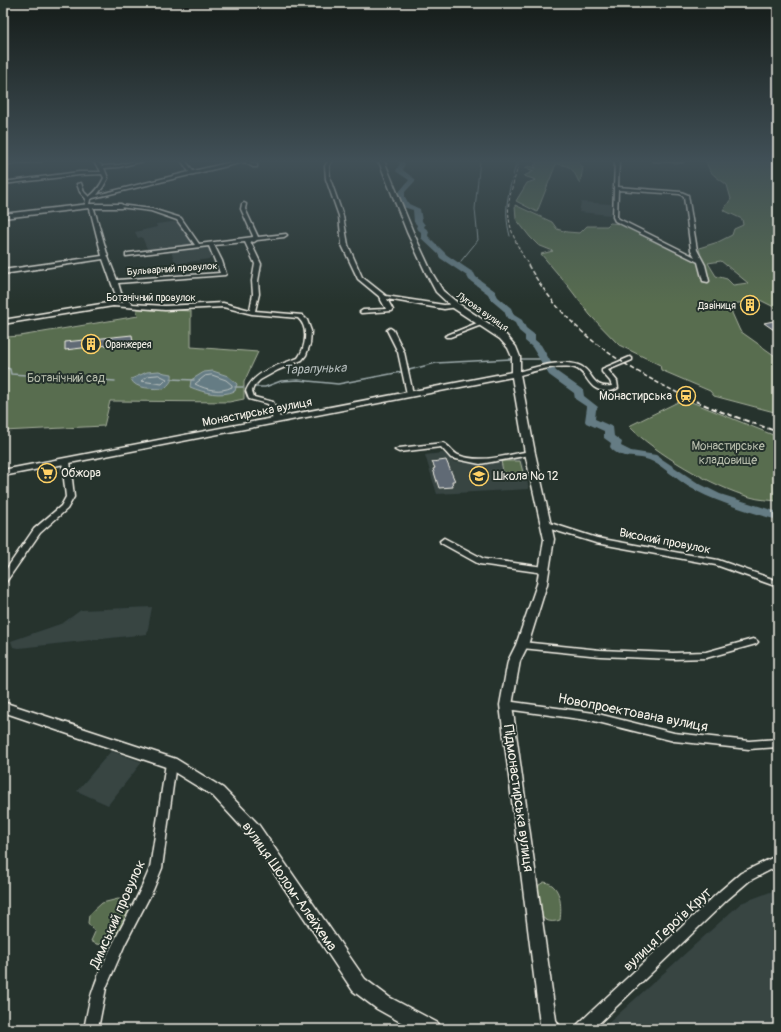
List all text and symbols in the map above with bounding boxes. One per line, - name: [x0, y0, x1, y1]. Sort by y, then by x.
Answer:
- street label: Бульварний провулок: [126, 260, 218, 278]
- street label: Лугова вулиця: [453, 289, 511, 334]
- street label: Ботанічний провулок: [106, 292, 196, 304]
- building icon: Дзвіниця: [739, 294, 761, 316]
- place label: Дзвіниця: [697, 300, 736, 312]
- building icon: Оранжерея: [80, 333, 102, 355]
- place label: Оранжерея: [105, 339, 152, 351]
- water label: Тарапунька: [283, 360, 348, 378]
- park label: Ботанічний сад: [27, 371, 106, 386]
- station icon: Монастирська: [675, 385, 697, 407]
- place label: Монастирська: [599, 389, 672, 404]
- street label: Монастирська вулиця: [201, 394, 314, 430]
- park label: Монастирське кладовище: [691, 439, 765, 468]
- supermarket icon: Обжора: [36, 462, 58, 484]
- school or university icon: Школа № 12: [468, 465, 490, 487]
- place label: Обжора: [61, 466, 101, 481]
- place label: Школа № 12: [493, 469, 559, 484]
- street label: Високий провулок: [618, 525, 712, 558]
- street label: Новопроектована вулиця: [556, 690, 709, 735]
- street label: Підмонастирська вулиця: [500, 723, 537, 873]
- street label: вулиця Шолом-Алейхема: [239, 818, 341, 954]
- street label: Димський провулок: [86, 857, 149, 972]
- street label: вулиця Героїв Крут: [620, 884, 715, 975]

